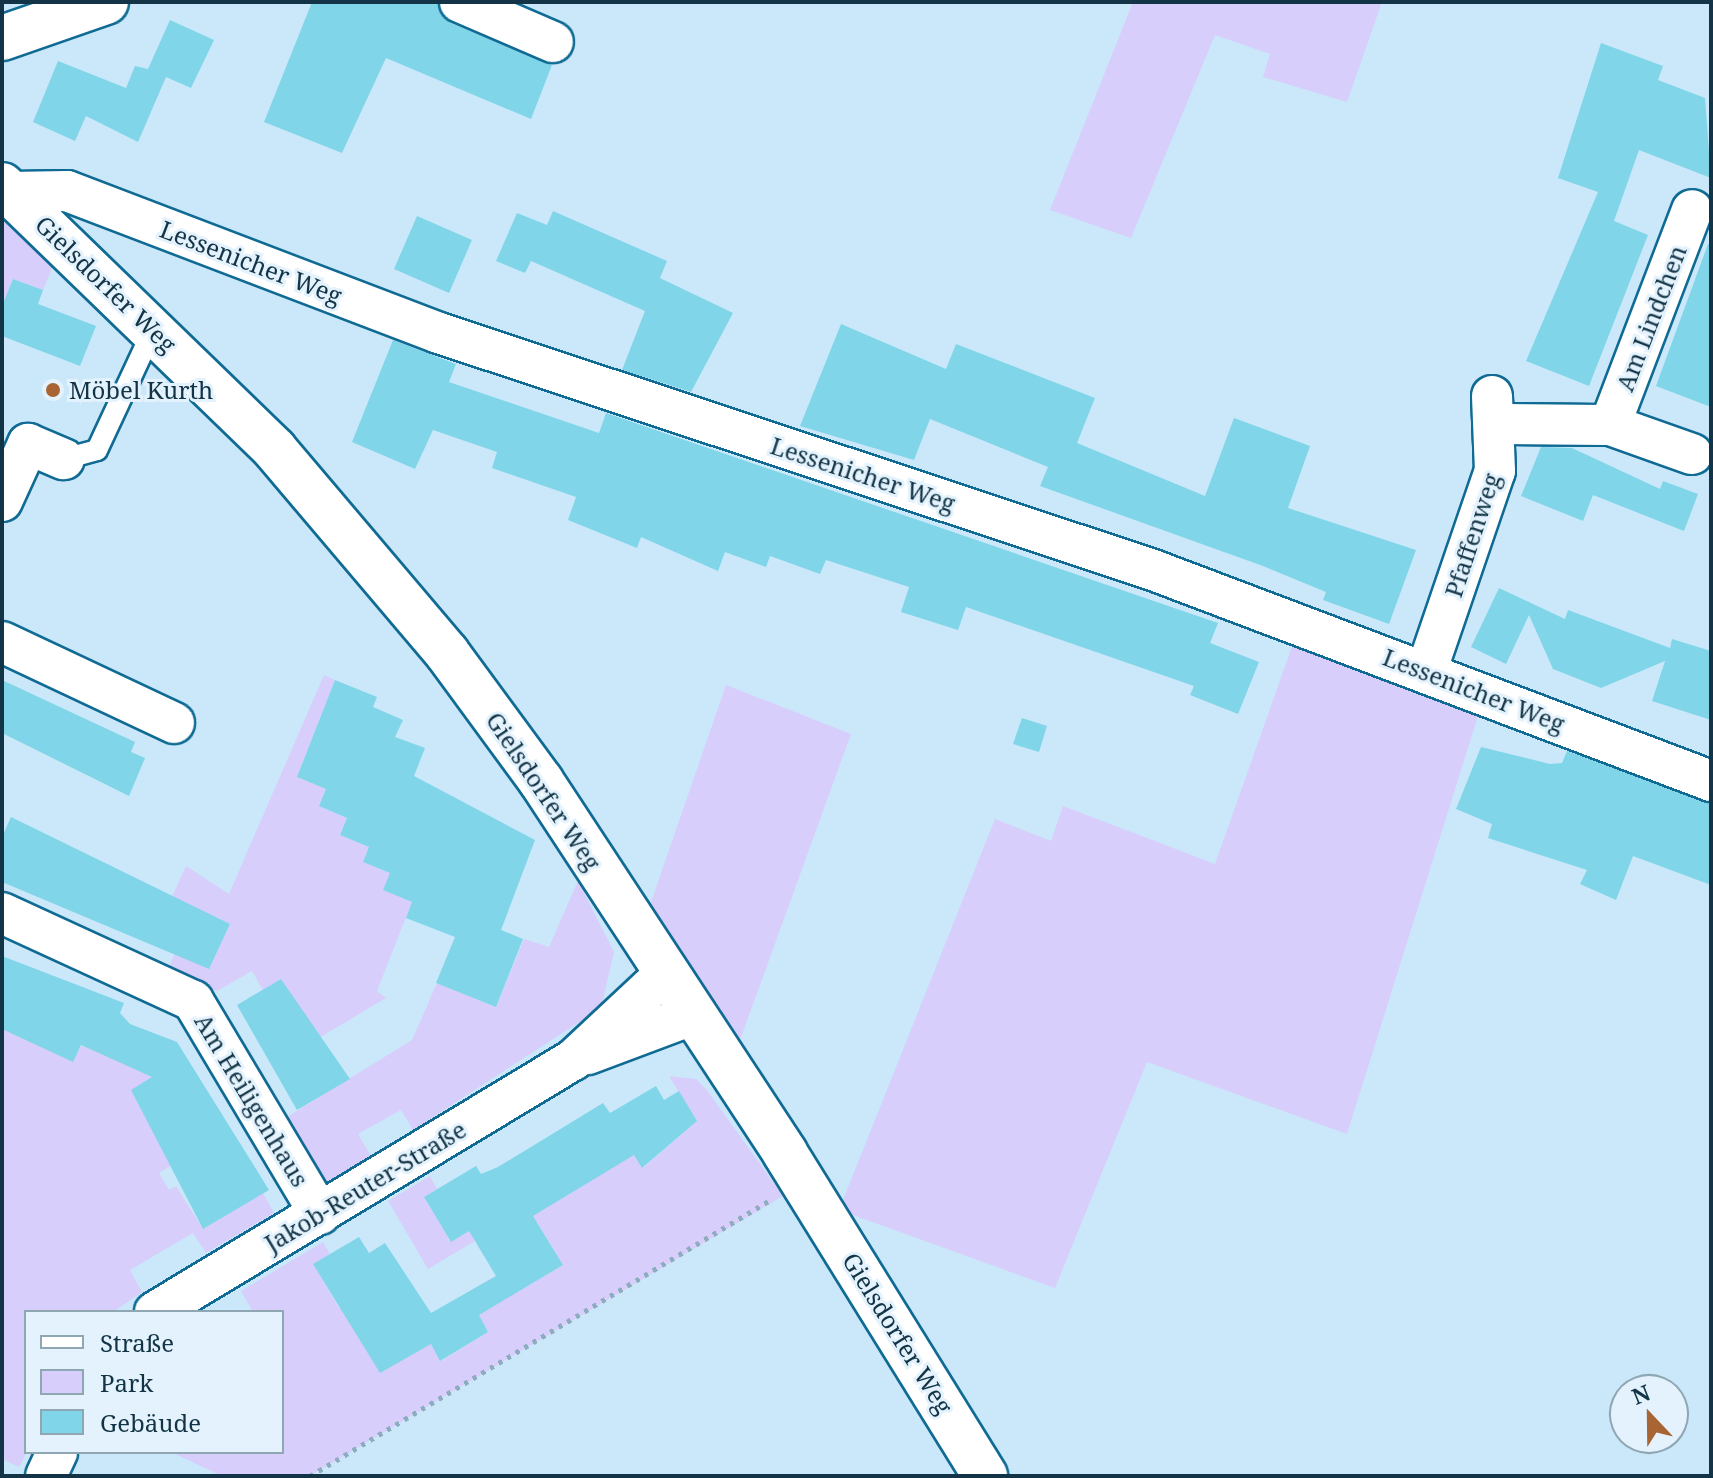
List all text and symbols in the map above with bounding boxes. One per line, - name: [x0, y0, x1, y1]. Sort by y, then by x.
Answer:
- street label: Gielsdorfer Weg: [30, 210, 182, 358]
- street label: Lessenicher Weg: [156, 214, 346, 310]
- street label: Am Lindchen: [1610, 241, 1692, 395]
- place label: Möbel Kurth: [69, 376, 213, 404]
- marker: Möbel Kurth: [44, 381, 62, 399]
- street label: Lessenicher Weg: [767, 431, 959, 517]
- street label: Pfaffenweg: [1438, 469, 1506, 601]
- street label: Lessenicher Weg: [1379, 642, 1569, 738]
- street label: Gielsdorfer Weg: [480, 706, 608, 876]
- street label: Am Heiligenhaus: [189, 1008, 315, 1192]
- street label: Jakob-Reuter-Straße: [259, 1114, 471, 1258]
- street label: Gielsdorfer Weg: [837, 1247, 959, 1419]
- legend: [24, 1310, 284, 1454]
- text: Straße: [100, 1326, 174, 1359]
- text: Park: [100, 1366, 153, 1399]
- north arrow: [1609, 1374, 1689, 1454]
- text: N: [1627, 1376, 1654, 1411]
- text: Gebäude: [100, 1406, 201, 1439]

